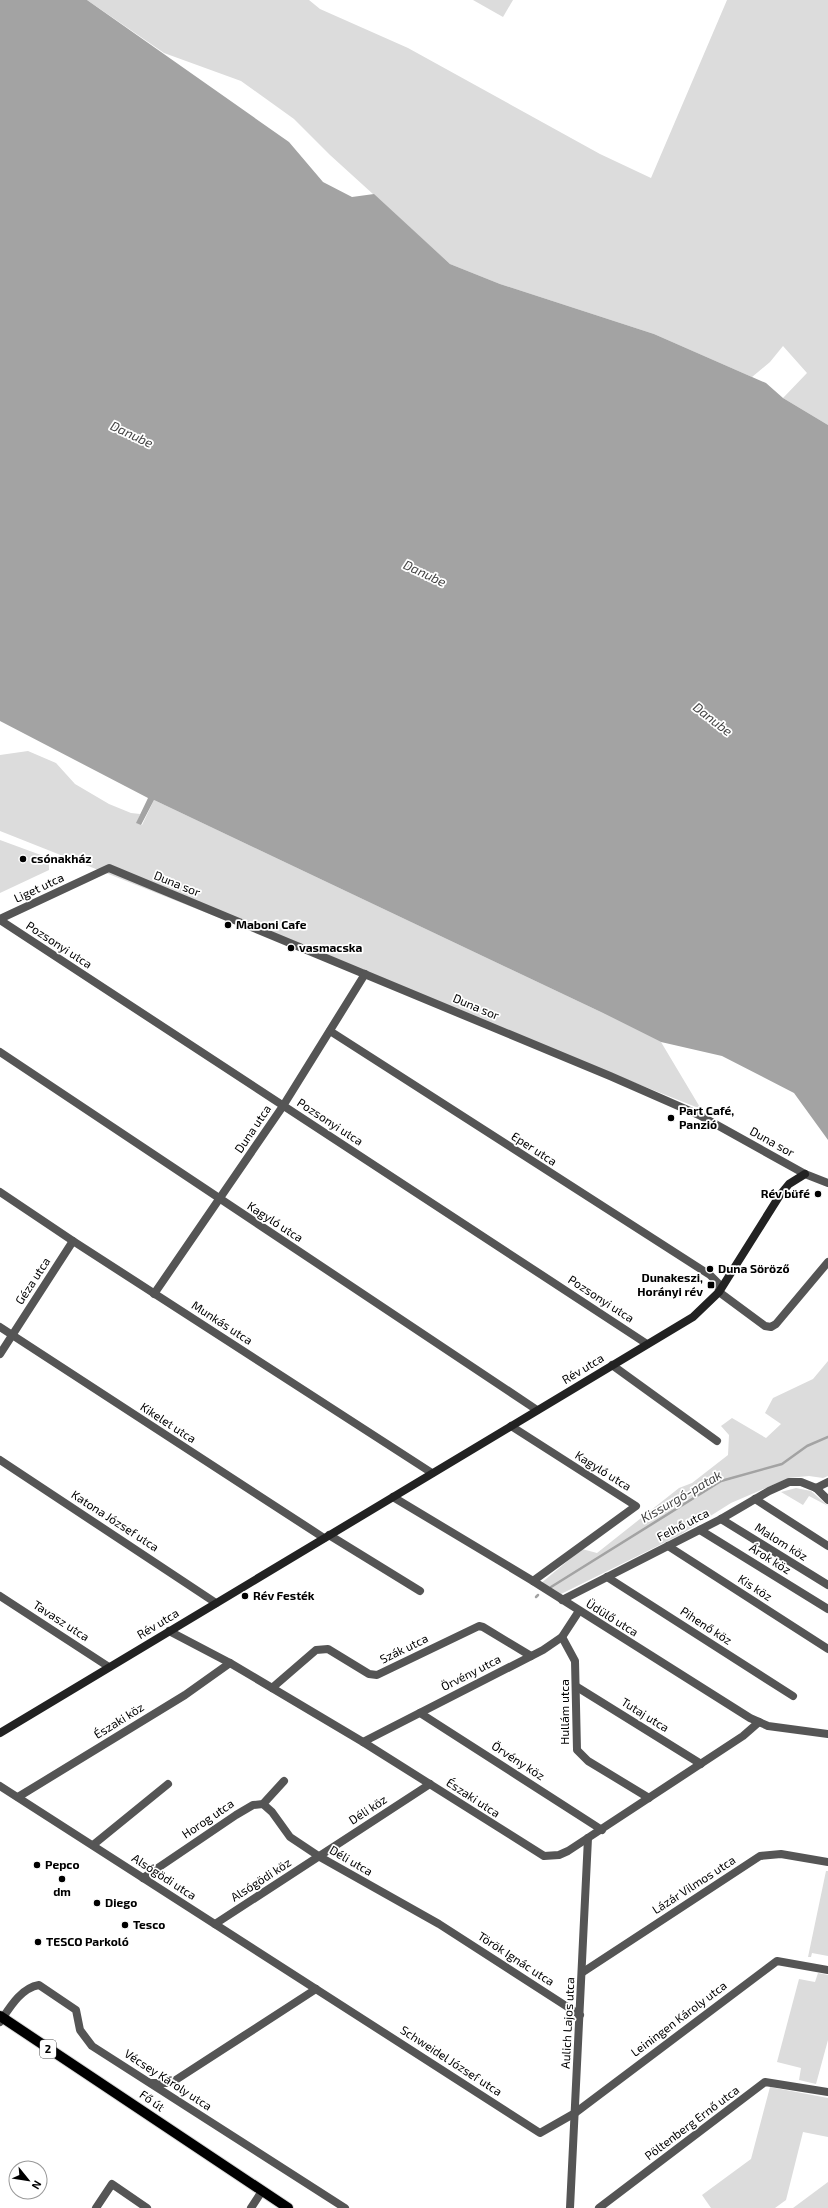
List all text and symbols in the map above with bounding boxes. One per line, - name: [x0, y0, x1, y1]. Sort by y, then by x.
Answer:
- water label: Danube: [108, 417, 156, 451]
- water label: Danube: [401, 556, 449, 590]
- water label: Danube: [690, 699, 736, 739]
- place label: csónakház: [31, 851, 92, 865]
- marker: csónakház: [18, 854, 28, 864]
- street label: Duna sor: [152, 867, 203, 899]
- street label: Liget utca: [11, 869, 66, 905]
- place label: Maboni Cafe: [236, 917, 307, 931]
- street label: Pozsonyi utca: [24, 918, 95, 971]
- marker: Maboni Cafe: [223, 920, 233, 930]
- place label: vasmacska: [299, 940, 363, 954]
- marker: vasmacska: [286, 943, 296, 953]
- street label: Duna sor: [451, 990, 502, 1022]
- street label: Pozsonyi utca: [295, 1095, 366, 1148]
- street label: Duna utca: [231, 1102, 273, 1155]
- place label: Part Café, Panzió: [679, 1103, 734, 1131]
- marker: Part Café, Panzió: [666, 1113, 676, 1123]
- street label: Duna sor: [748, 1123, 797, 1159]
- street label: Eper utca: [509, 1128, 560, 1168]
- place label: Rév büfé: [761, 1186, 810, 1200]
- marker: Rév büfé: [813, 1189, 823, 1199]
- street label: Kagyló utca: [245, 1198, 306, 1244]
- street label: Géza utca: [12, 1254, 53, 1307]
- place label: Duna Söröző: [718, 1261, 790, 1275]
- marker: Duna Söröző: [705, 1264, 715, 1274]
- place label: Dunakeszi, Horányi rév: [637, 1270, 703, 1299]
- street label: Pozsonyi utca: [566, 1272, 637, 1325]
- marker: Dunakeszi, Horányi rév: [706, 1280, 716, 1290]
- street label: Munkás utca: [190, 1297, 256, 1347]
- street label: Rév utca: [559, 1350, 606, 1386]
- street label: Kikelet utca: [138, 1399, 199, 1445]
- street label: Kagyló utca: [573, 1447, 634, 1493]
- water label: Kissurgó-patak: [638, 1466, 725, 1526]
- street label: Katona József utca: [69, 1487, 162, 1554]
- street label: Felhő utca: [654, 1505, 711, 1543]
- street label: Malom köz: [753, 1519, 810, 1563]
- street label: Árok köz: [747, 1540, 794, 1576]
- street label: Kis köz: [736, 1571, 775, 1603]
- place label: Rév Festék: [253, 1588, 315, 1602]
- marker: Rév Festék: [240, 1591, 250, 1601]
- street label: Üdülő utca: [584, 1596, 641, 1639]
- street label: Tavasz utca: [31, 1597, 92, 1643]
- street label: Pihenő köz: [678, 1603, 735, 1647]
- street label: Rév utca: [134, 1605, 181, 1641]
- street label: Szák utca: [377, 1630, 430, 1666]
- street label: Örvény utca: [438, 1651, 503, 1693]
- street label: Hullám utca: [557, 1679, 571, 1745]
- street label: Tutaj utca: [619, 1694, 672, 1735]
- street label: Északi köz: [91, 1699, 146, 1741]
- street label: Örvény köz: [490, 1738, 548, 1782]
- street label: Északi utca: [444, 1775, 503, 1820]
- street label: Déli köz: [346, 1792, 389, 1827]
- street label: Horog utca: [179, 1796, 236, 1841]
- street label: Déli utca: [327, 1842, 376, 1878]
- street label: Alsógödi utca: [130, 1850, 199, 1902]
- street label: Lázár Vilmos utca: [649, 1852, 738, 1916]
- street label: Alsógödi köz: [228, 1855, 293, 1904]
- place label: Pepco: [45, 1857, 79, 1871]
- marker: Pepco: [32, 1860, 42, 1870]
- marker: dm: [57, 1874, 67, 1884]
- place label: dm: [53, 1884, 71, 1898]
- place label: Diego: [105, 1895, 137, 1909]
- marker: Diego: [92, 1898, 102, 1908]
- place label: Tesco: [133, 1917, 165, 1931]
- marker: Tesco: [120, 1920, 130, 1930]
- street label: Török Ignác utca: [476, 1928, 557, 1988]
- place label: TESCO Parkoló: [46, 1934, 129, 1948]
- marker: TESCO Parkoló: [33, 1937, 43, 1947]
- street label: Aulich Lajos utca: [558, 1977, 577, 2069]
- street label: Leiningen Károly utca: [628, 1978, 729, 2059]
- street label: Schweidel József utca: [398, 2022, 505, 2098]
- road number: 2: [40, 2040, 56, 2058]
- street label: Vécsey Károly utca: [122, 2046, 215, 2113]
- street label: Pöltenberg Ernő utca: [641, 2082, 741, 2162]
- street label: Fő út: [137, 2087, 168, 2114]
- north arrow: [8, 2160, 48, 2200]
- text: N: [29, 2179, 45, 2192]

